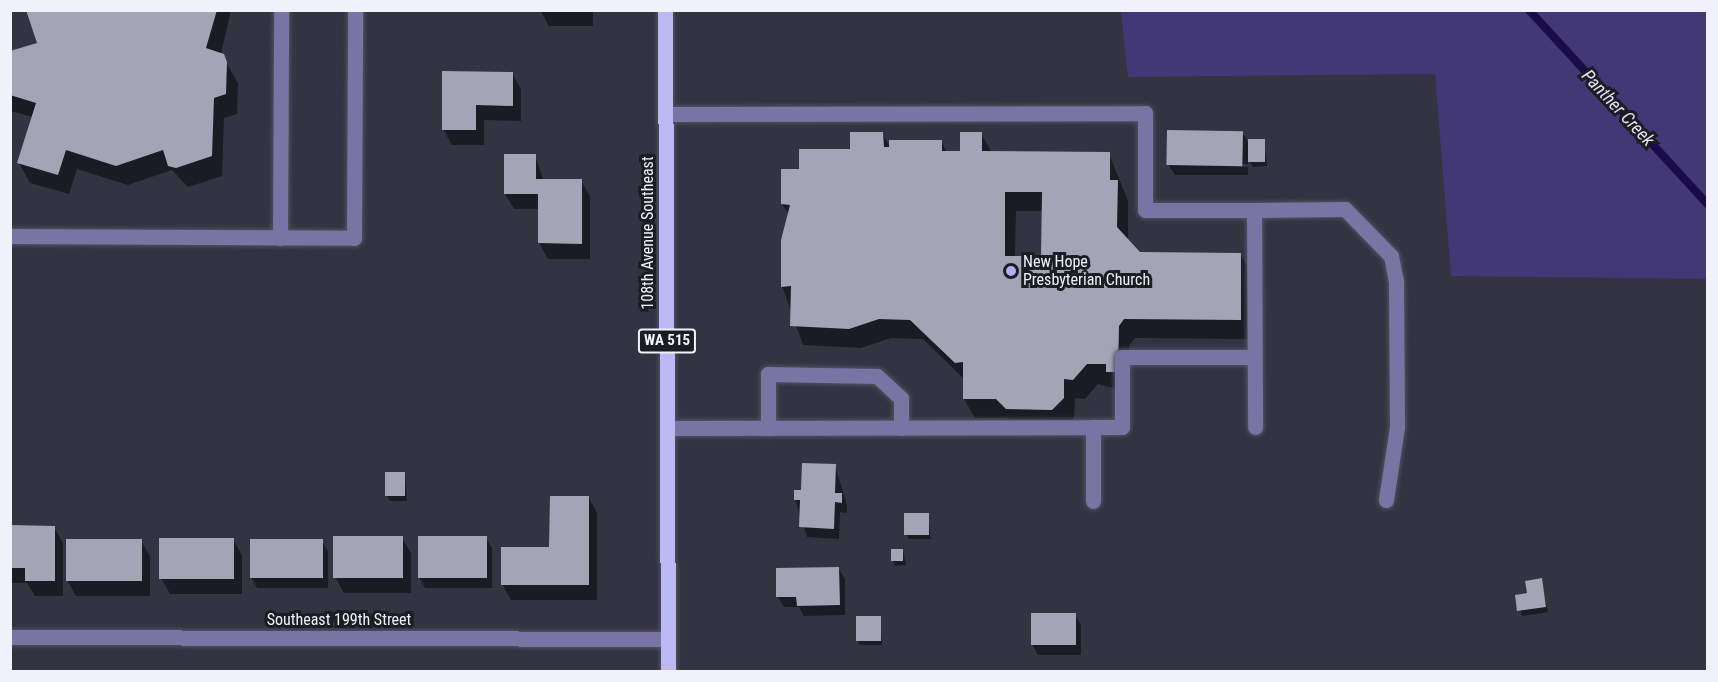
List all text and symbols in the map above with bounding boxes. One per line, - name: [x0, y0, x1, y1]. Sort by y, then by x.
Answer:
- water label: Panther Creek: [1577, 65, 1659, 151]
- street label: 108th Avenue Southeast: [638, 156, 658, 310]
- place label: New Hope Presbyterian Church: [1023, 252, 1150, 290]
- marker: New Hope Presbyterian Church: [1004, 264, 1018, 278]
- road number: WA 515: [637, 329, 697, 353]
- street label: Southeast 199th Street: [267, 610, 411, 630]

